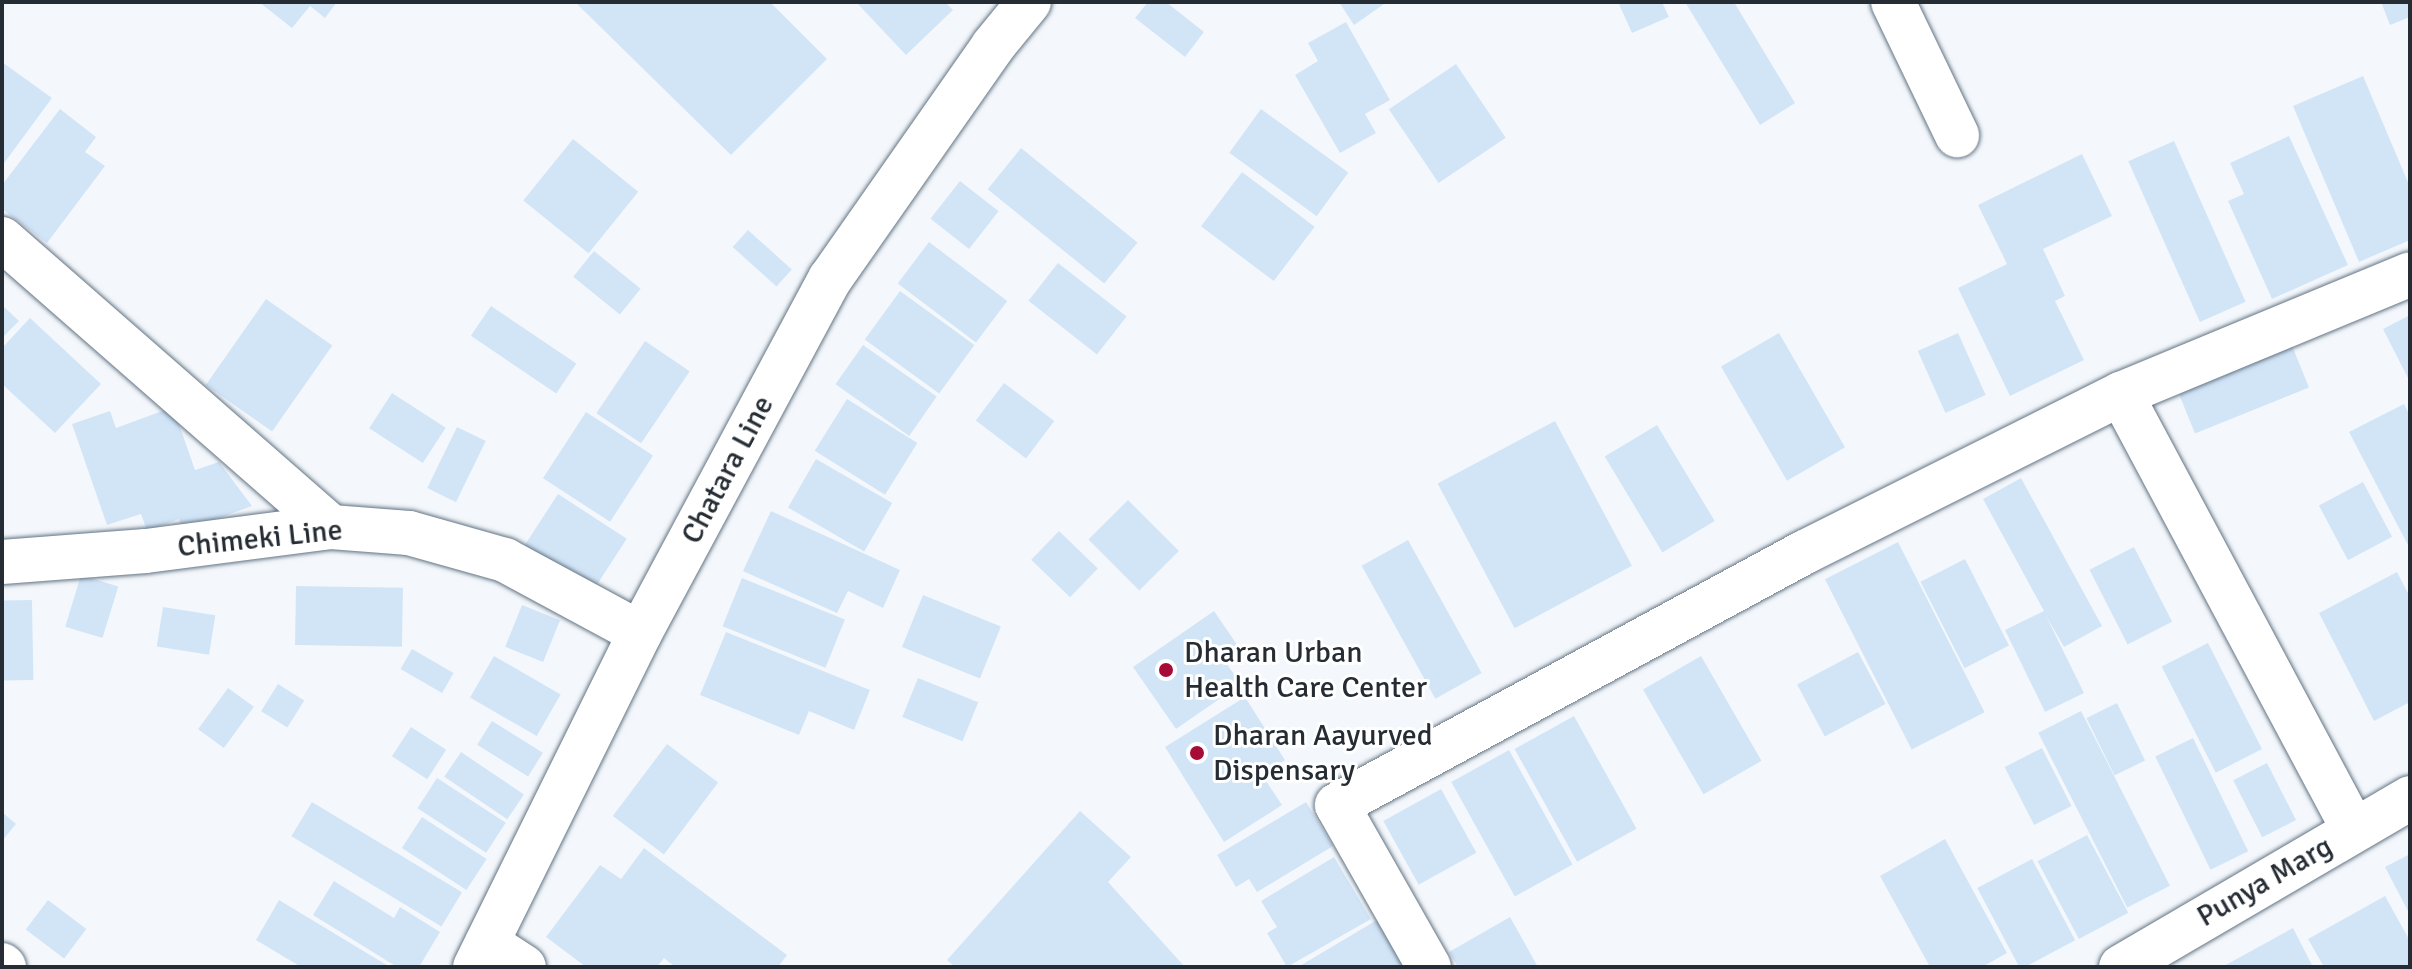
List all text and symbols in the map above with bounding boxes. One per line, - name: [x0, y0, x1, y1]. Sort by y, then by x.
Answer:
- street label: Chatara Line: [674, 390, 782, 550]
- street label: Chimeki Line: [176, 512, 344, 566]
- place label: Dharan Urban Health Care Center: [1184, 635, 1427, 706]
- marker: Dharan Urban Health Care Center: [1155, 659, 1177, 681]
- place label: Dharan Aayurved Dispensary: [1213, 718, 1433, 788]
- marker: Dharan Aayurved Dispensary: [1188, 744, 1206, 762]
- street label: Punya Marg: [2191, 829, 2339, 935]

